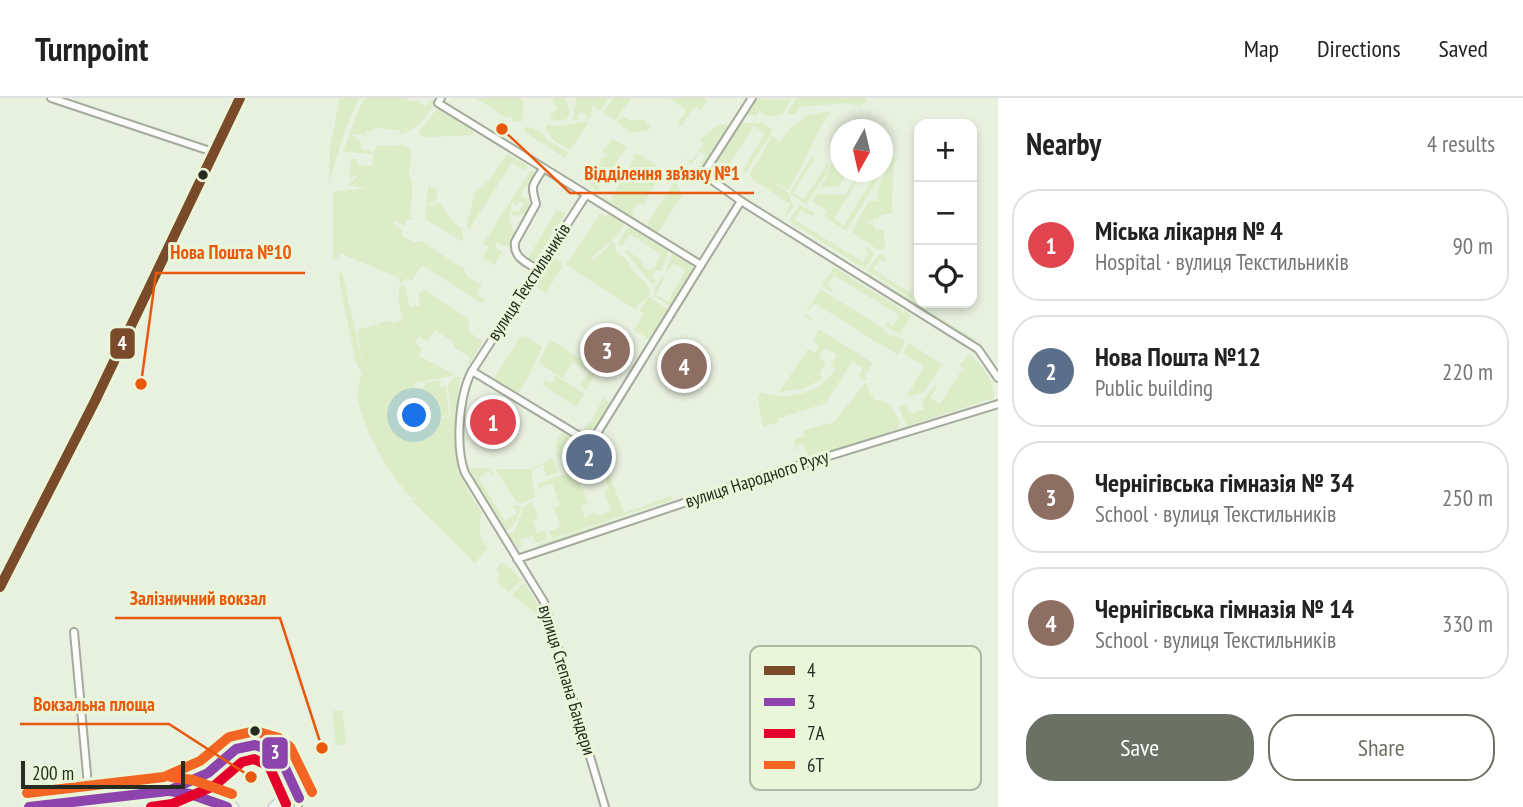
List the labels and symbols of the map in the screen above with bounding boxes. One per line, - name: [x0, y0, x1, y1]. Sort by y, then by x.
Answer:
- north arrow: [830, 119, 893, 182]
- callout: Відділення зв’язку №1: [570, 153, 754, 193]
- text: Відділення зв’язку №1: [584, 161, 740, 185]
- unlabelled marker: [196, 168, 210, 182]
- street label: вулиця Текстильників: [482, 219, 575, 345]
- callout: Нова Пошта №10: [156, 233, 305, 273]
- text: Нова Пошта №10: [170, 240, 292, 264]
- pin: 3: [584, 324, 630, 376]
- line badge: 4: [109, 327, 136, 360]
- text: 4: [117, 331, 127, 355]
- pin: 4: [661, 340, 707, 392]
- pin: 1: [470, 396, 516, 448]
- your location: [397, 398, 431, 432]
- pin: 2: [566, 431, 612, 483]
- street label: вулиця Народного Руху: [682, 444, 832, 513]
- callout: Залізничний вокзал: [115, 578, 280, 618]
- text: Залізничний вокзал: [130, 586, 266, 610]
- street label: вулиця Степана Бандери: [534, 602, 601, 758]
- legend: [750, 646, 981, 790]
- text: 4: [807, 658, 816, 682]
- callout: Вокзальна площа: [20, 684, 169, 724]
- text: 3: [807, 690, 816, 714]
- text: Вокзальна площа: [33, 692, 155, 716]
- text: 7А: [807, 721, 825, 745]
- unlabelled marker: [248, 724, 262, 738]
- line badge: 3: [261, 736, 289, 770]
- text: 3: [270, 740, 280, 764]
- text: 6Т: [807, 753, 825, 777]
- scale bar: [21, 758, 186, 790]

